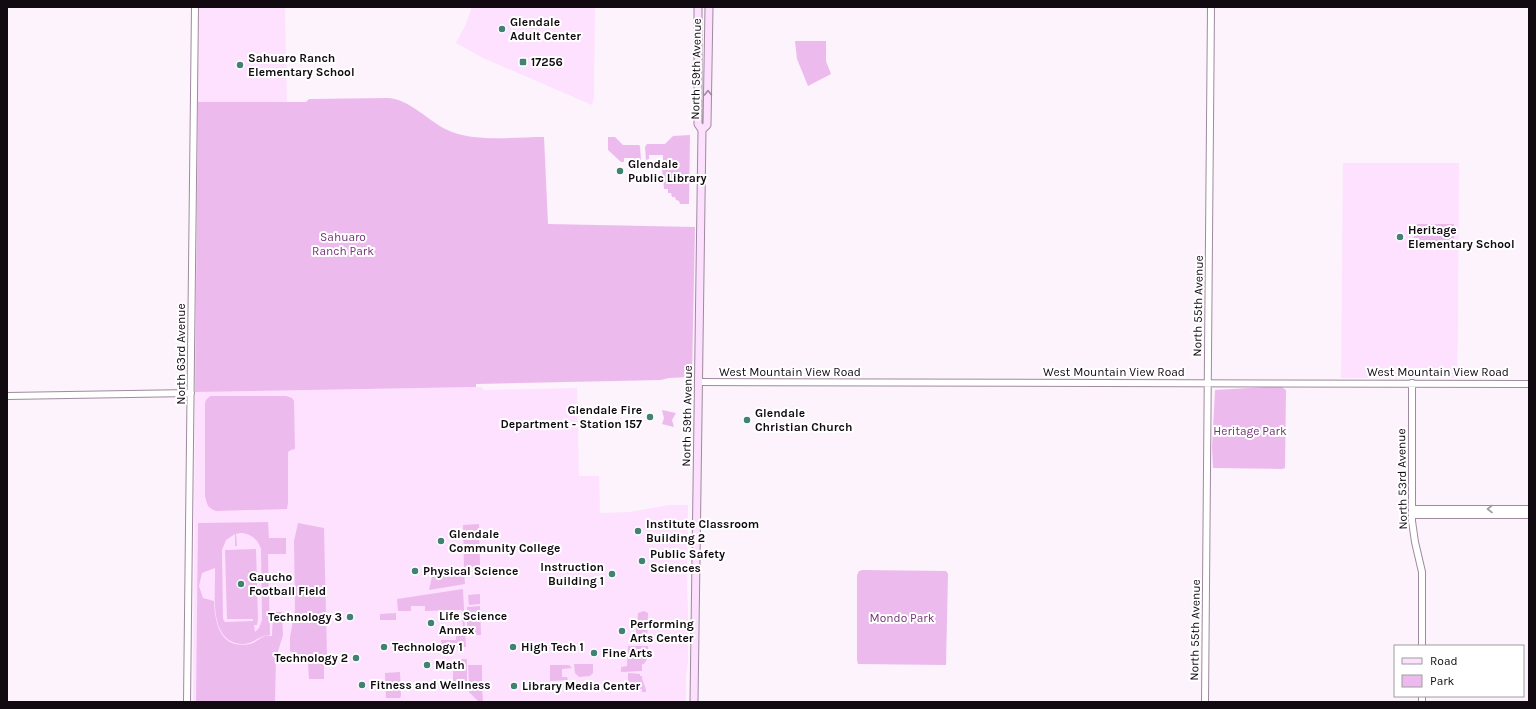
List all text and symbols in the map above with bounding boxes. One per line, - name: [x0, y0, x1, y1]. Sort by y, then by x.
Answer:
- place label: Glendale Adult Center: [510, 15, 581, 43]
- street label: North 59th Avenue: [688, 18, 704, 120]
- marker: Glendale Adult Center: [497, 24, 507, 34]
- place label: Sahuaro Ranch Elementary School: [248, 51, 355, 79]
- place label: 17256: [531, 55, 563, 69]
- marker: 17256: [518, 57, 528, 67]
- marker: Sahuaro Ranch Elementary School: [235, 60, 245, 70]
- one-way arrow: [704, 90, 712, 96]
- place label: Glendale Public Library: [628, 157, 707, 185]
- marker: Glendale Public Library: [615, 166, 625, 176]
- place label: Heritage Elementary School: [1408, 223, 1515, 251]
- park label: Sahuaro Ranch Park: [312, 230, 374, 258]
- marker: Heritage Elementary School: [1395, 232, 1405, 242]
- street label: North 55th Avenue: [1190, 255, 1206, 357]
- street label: North 63rd Avenue: [174, 303, 188, 405]
- street label: North 59th Avenue: [679, 365, 695, 467]
- street label: West Mountain View Road: [719, 365, 861, 379]
- street label: West Mountain View Road: [1043, 365, 1185, 379]
- street label: West Mountain View Road: [1367, 365, 1509, 379]
- place label: Glendale Fire Department - Station 157: [500, 403, 642, 431]
- place label: Glendale Christian Church: [755, 406, 852, 434]
- marker: Glendale Fire Department - Station 157: [645, 412, 655, 422]
- marker: Glendale Christian Church: [742, 415, 752, 425]
- park label: Heritage Park: [1213, 424, 1287, 438]
- street label: North 53rd Avenue: [1394, 428, 1410, 530]
- one-way arrow: [1487, 505, 1493, 513]
- place label: Institute Classroom Building 2: [646, 517, 759, 545]
- marker: Institute Classroom Building 2: [633, 526, 643, 536]
- place label: Glendale Community College: [449, 527, 560, 555]
- marker: Glendale Community College: [436, 536, 446, 546]
- place label: Public Safety Sciences: [650, 547, 725, 575]
- marker: Public Safety Sciences: [637, 556, 647, 566]
- place label: Instruction Building 1: [540, 560, 604, 588]
- place label: Physical Science: [423, 564, 518, 578]
- marker: Physical Science: [410, 566, 420, 576]
- marker: Instruction Building 1: [607, 569, 617, 579]
- place label: Gaucho Football Field: [249, 570, 326, 598]
- marker: Gaucho Football Field: [236, 579, 246, 589]
- street label: North 55th Avenue: [1187, 579, 1203, 681]
- place label: Life Science Annex: [439, 609, 507, 637]
- place label: Technology 3: [268, 610, 342, 624]
- park label: Mondo Park: [870, 611, 935, 625]
- marker: Technology 3: [345, 612, 355, 622]
- place label: Performing Arts Center: [630, 617, 694, 645]
- marker: Life Science Annex: [426, 618, 436, 628]
- marker: Performing Arts Center: [617, 626, 627, 636]
- place label: Technology 1: [392, 640, 463, 654]
- place label: High Tech 1: [521, 640, 584, 654]
- marker: Technology 1: [379, 642, 389, 652]
- marker: High Tech 1: [508, 642, 518, 652]
- legend: [1394, 645, 1524, 697]
- place label: Fine Arts: [602, 646, 653, 660]
- marker: Fine Arts: [589, 648, 599, 658]
- place label: Technology 2: [274, 651, 348, 665]
- marker: Technology 2: [351, 653, 361, 663]
- text: Road: [1430, 654, 1458, 668]
- place label: Math: [435, 658, 465, 672]
- marker: Math: [422, 660, 432, 670]
- text: Park: [1430, 674, 1455, 688]
- place label: Fitness and Wellness: [370, 678, 491, 692]
- place label: Library Media Center: [522, 679, 640, 693]
- marker: Fitness and Wellness: [357, 680, 367, 690]
- marker: Library Media Center: [509, 681, 519, 691]

